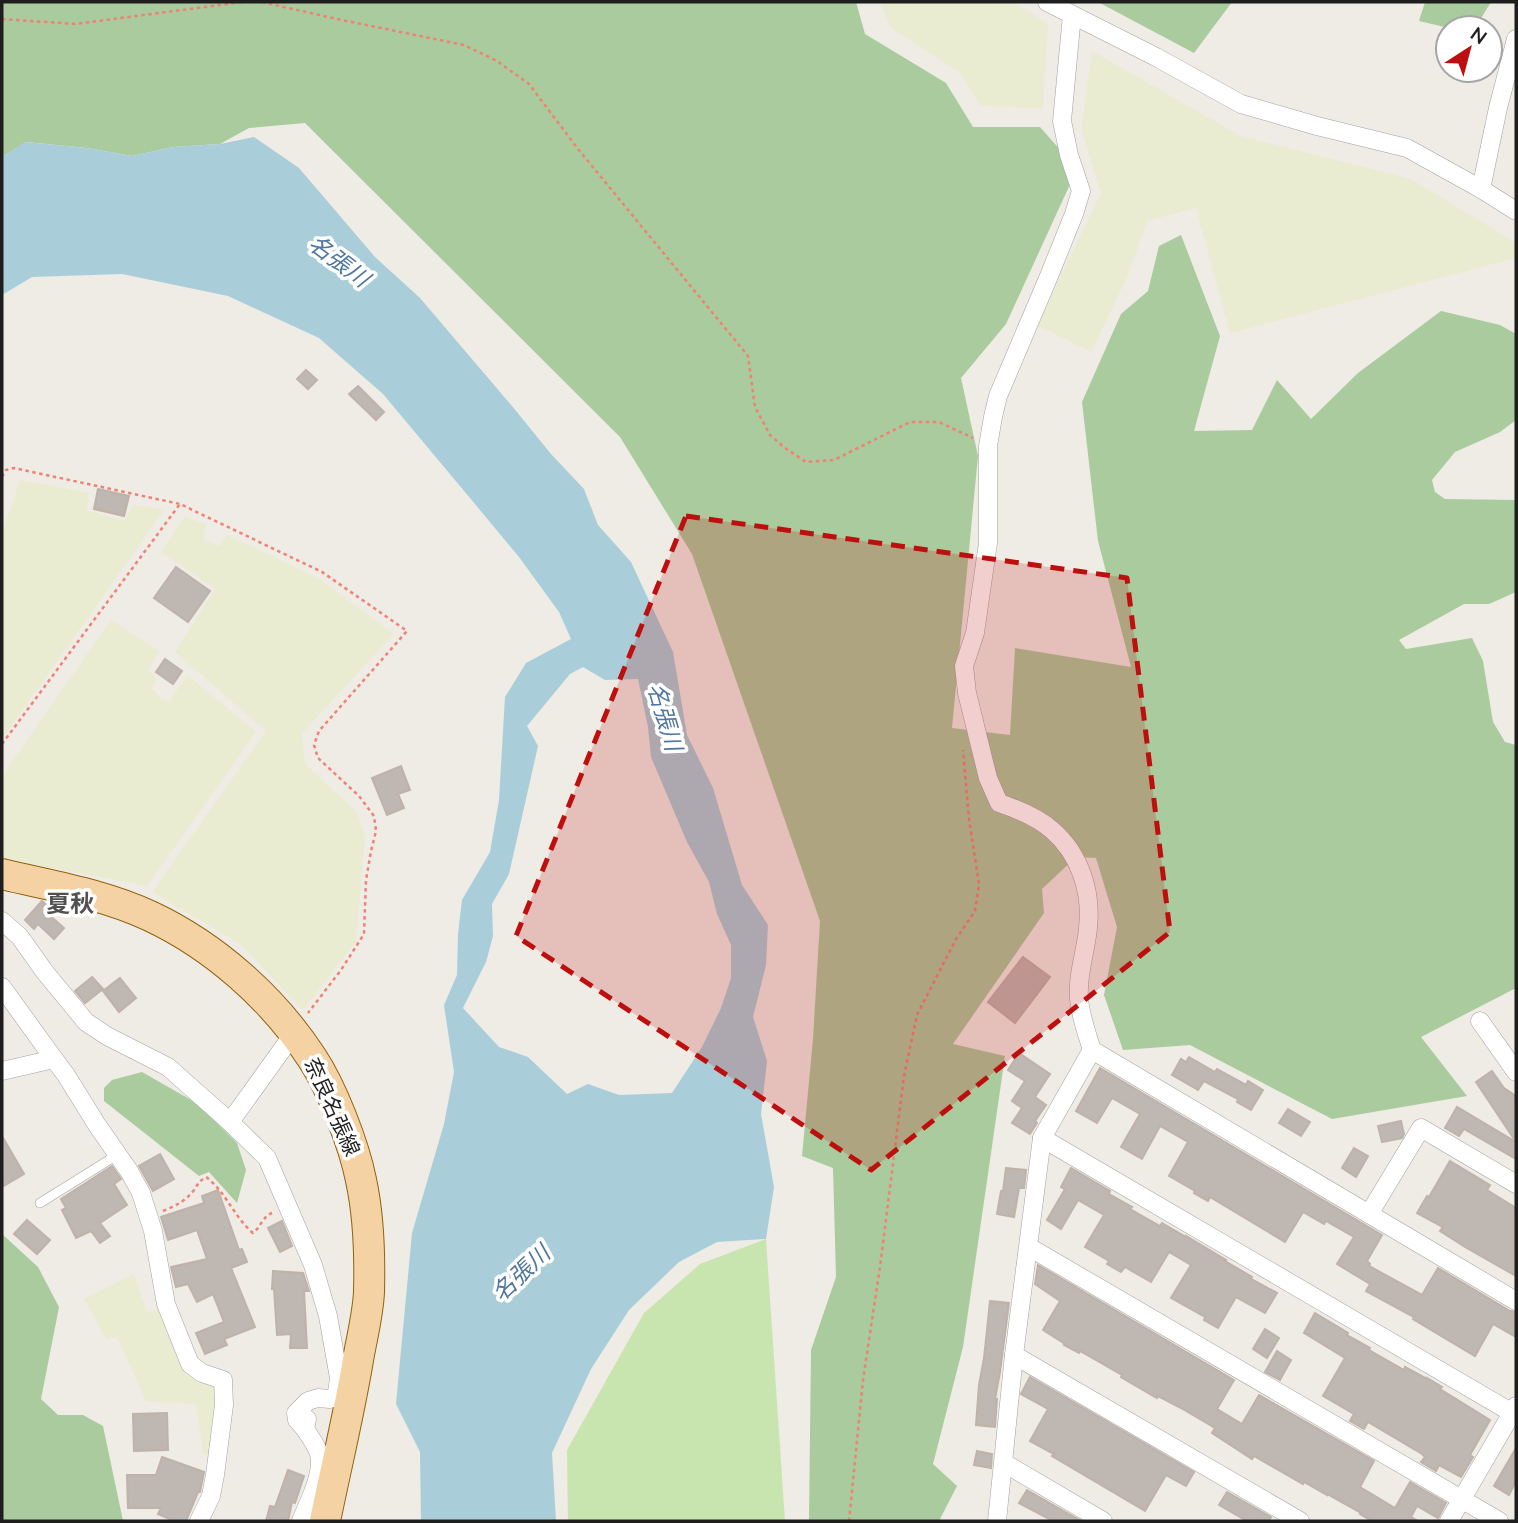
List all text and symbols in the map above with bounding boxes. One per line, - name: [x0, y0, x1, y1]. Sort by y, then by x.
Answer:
- north arrow: [1434, 14, 1504, 84]
- text: N: [1466, 21, 1492, 49]
- water label: 名張川: [303, 228, 378, 295]
- water label: 名張川: [642, 680, 690, 757]
- district label: 夏秋: [46, 888, 94, 918]
- street label: 奈良名張線: [300, 1053, 366, 1160]
- water label: 名張川: [486, 1236, 558, 1307]

